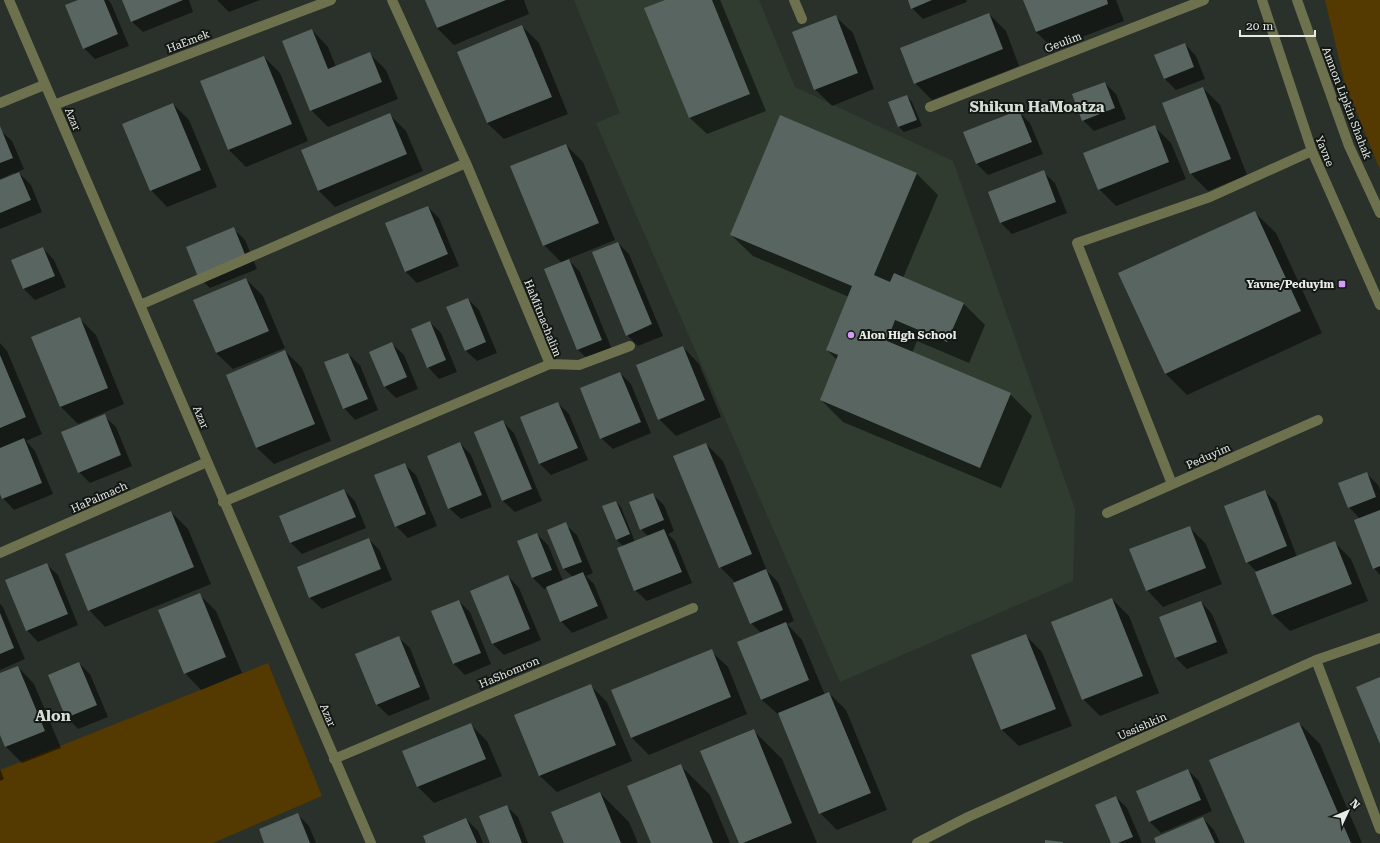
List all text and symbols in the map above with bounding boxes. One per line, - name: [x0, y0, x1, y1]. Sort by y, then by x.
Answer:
- scale bar: [1240, 12, 1315, 38]
- text: 20 m: [1246, 19, 1273, 33]
- street label: HaEmek: [165, 27, 212, 56]
- street label: Geulim: [1043, 29, 1084, 55]
- street label: Amnon Lipkin Shahak: [1319, 45, 1374, 161]
- district label: Shikun HaMoatza: [970, 98, 1105, 116]
- street label: Azar: [62, 106, 83, 133]
- street label: Yavne: [1313, 134, 1337, 168]
- street label: HaMitnachalim: [521, 278, 564, 359]
- place label: Yavne/Peduyim: [1246, 278, 1334, 291]
- marker: Yavne/Peduyim: [1337, 279, 1347, 289]
- place label: Alon High School: [859, 329, 957, 342]
- marker: Alon High School: [846, 330, 856, 340]
- street label: Azar: [190, 404, 211, 431]
- street label: Peduyim: [1184, 441, 1232, 472]
- street label: HaPalmach: [69, 479, 129, 516]
- street label: HaShomron: [477, 654, 541, 691]
- street label: Azar: [317, 702, 338, 729]
- district label: Alon: [35, 707, 71, 725]
- street label: Ussishkin: [1116, 710, 1169, 743]
- north arrow: [1328, 791, 1368, 831]
- text: N: [1347, 797, 1363, 812]

